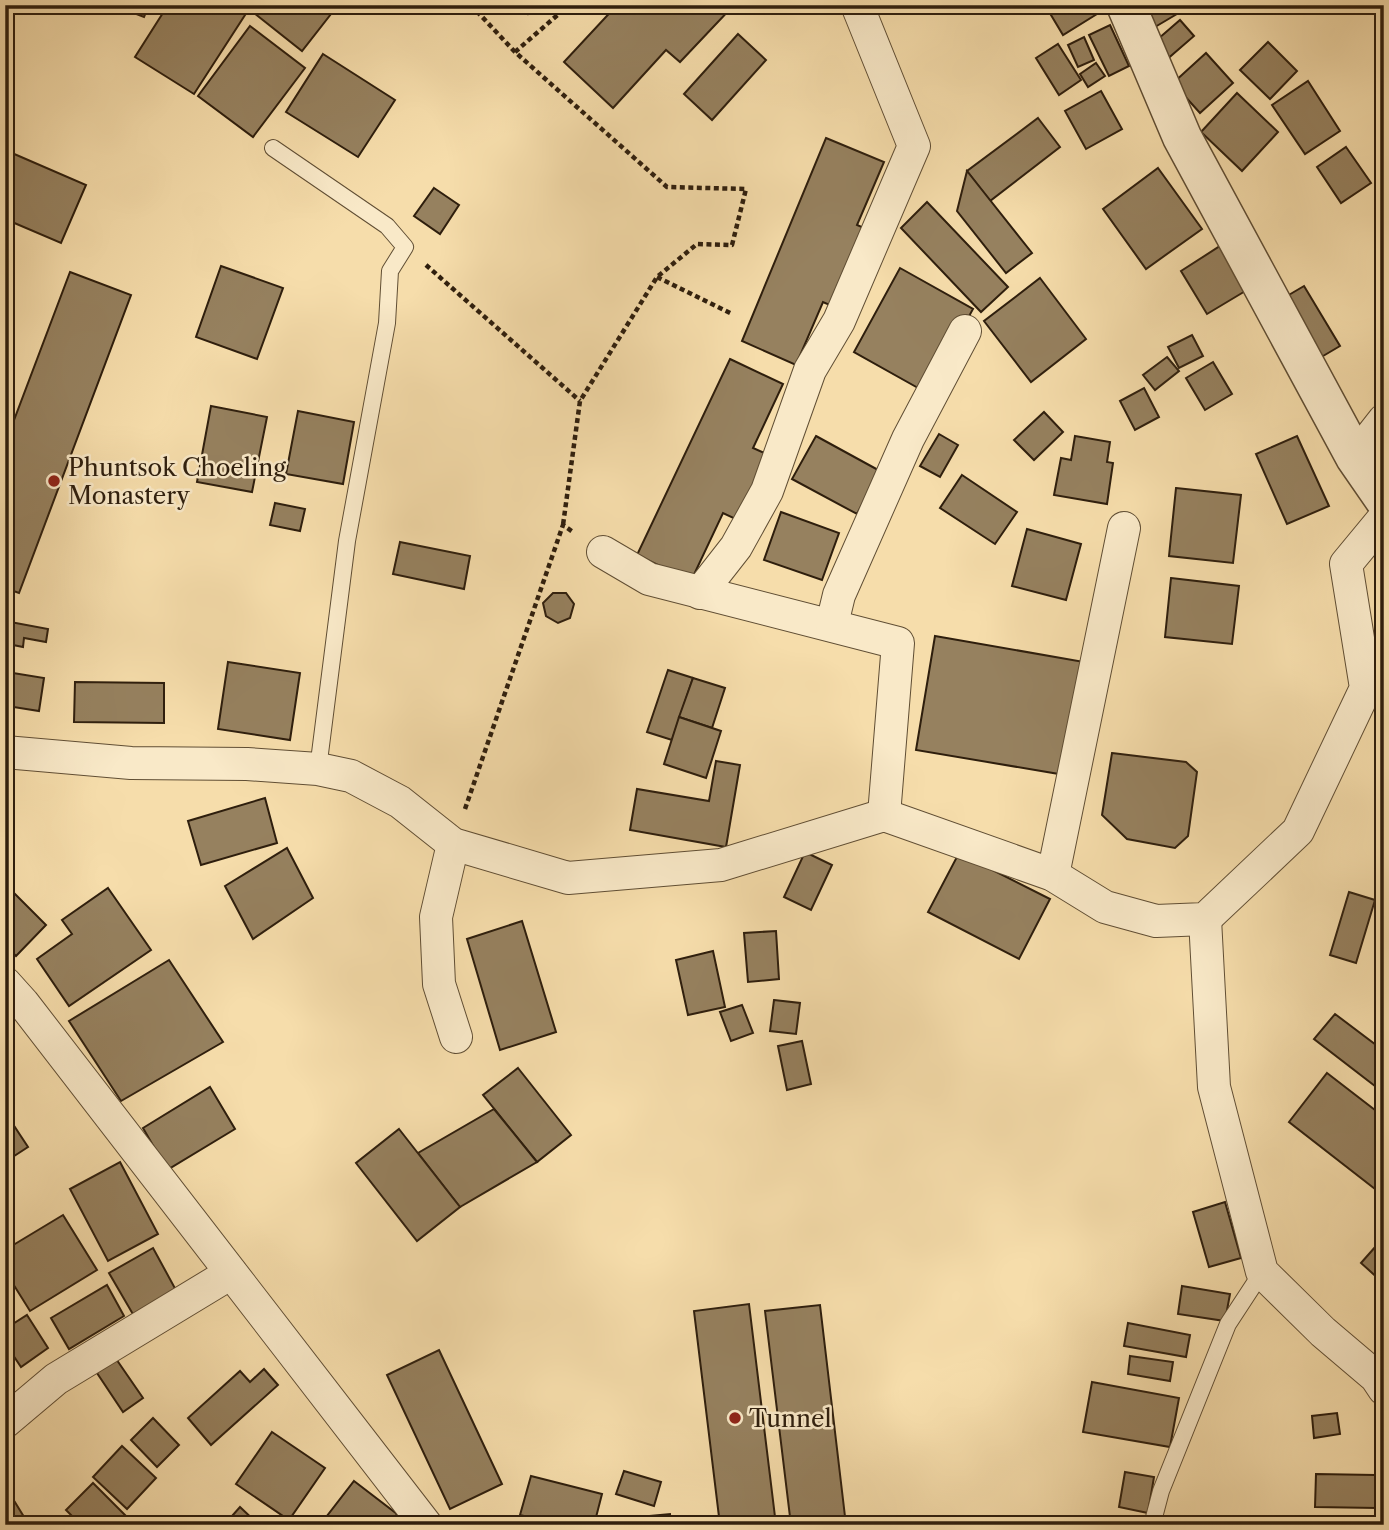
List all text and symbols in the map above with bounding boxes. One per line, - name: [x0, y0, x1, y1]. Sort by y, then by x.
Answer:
- place label: Phuntsok Choeling Monastery: [68, 453, 286, 510]
- marker: Phuntsok Choeling Monastery: [46, 473, 62, 489]
- place label: Tunnel: [749, 1404, 832, 1433]
- marker: Tunnel: [727, 1410, 743, 1426]

